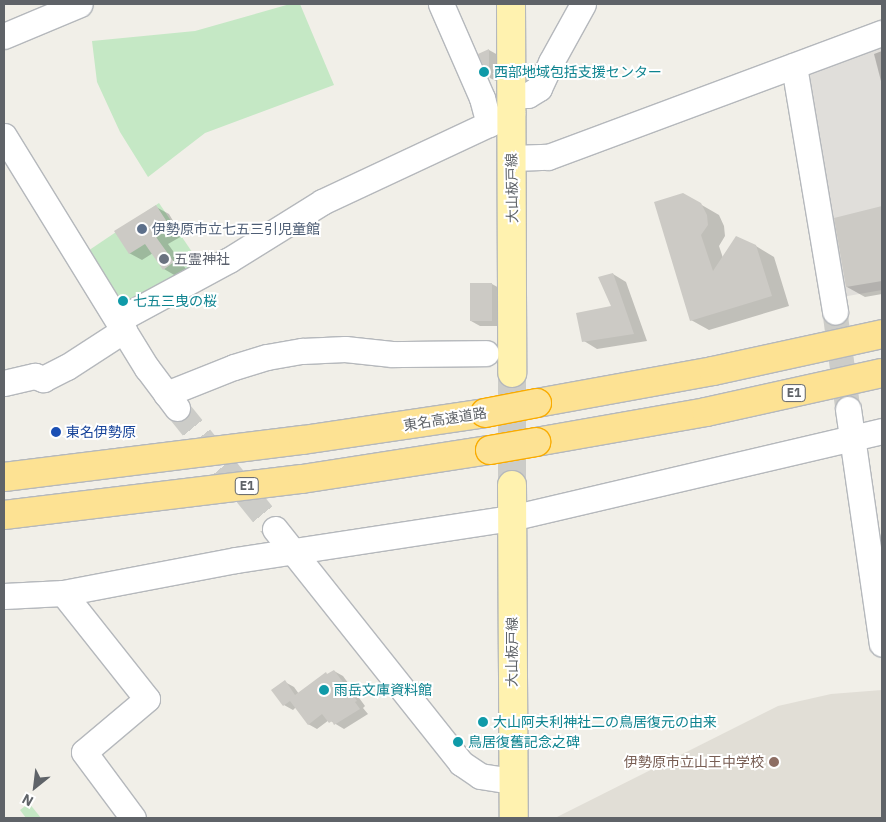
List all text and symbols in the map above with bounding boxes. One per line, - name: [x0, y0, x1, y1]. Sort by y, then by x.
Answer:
- place label: 西部地域包括支援センター: [494, 64, 662, 80]
- marker: 西部地域包括支援センター: [478, 66, 490, 78]
- street label: 大山板戸線: [503, 153, 521, 223]
- place label: 伊勢原市立七五三引児童館: [152, 221, 320, 237]
- marker: 伊勢原市立七五三引児童館: [136, 223, 148, 235]
- place label: 五霊神社: [174, 251, 230, 267]
- marker: 五霊神社: [158, 253, 170, 265]
- place label: 七五三曳の桜: [133, 293, 217, 309]
- marker: 七五三曳の桜: [117, 295, 129, 307]
- road number: E1: [782, 383, 806, 402]
- street label: 東名高速道路: [402, 404, 488, 434]
- place label: 東名伊勢原: [66, 424, 136, 440]
- marker: 東名伊勢原: [50, 426, 62, 438]
- road number: E1: [234, 476, 260, 496]
- street label: 大山板戸線: [504, 617, 520, 687]
- place label: 雨岳文庫資料館: [334, 682, 432, 698]
- marker: 雨岳文庫資料館: [318, 684, 330, 696]
- place label: 大山阿夫利神社二の鳥居復元の由来: [493, 714, 717, 730]
- marker: 大山阿夫利神社二の鳥居復元の由来: [477, 716, 489, 728]
- place label: 鳥居復舊記念之碑: [468, 734, 580, 750]
- marker: 鳥居復舊記念之碑: [452, 736, 464, 748]
- place label: 伊勢原市立山王中学校: [624, 754, 764, 770]
- marker: 伊勢原市立山王中学校: [768, 756, 780, 768]
- north arrow: [10, 762, 60, 812]
- text: N: [19, 790, 37, 810]

